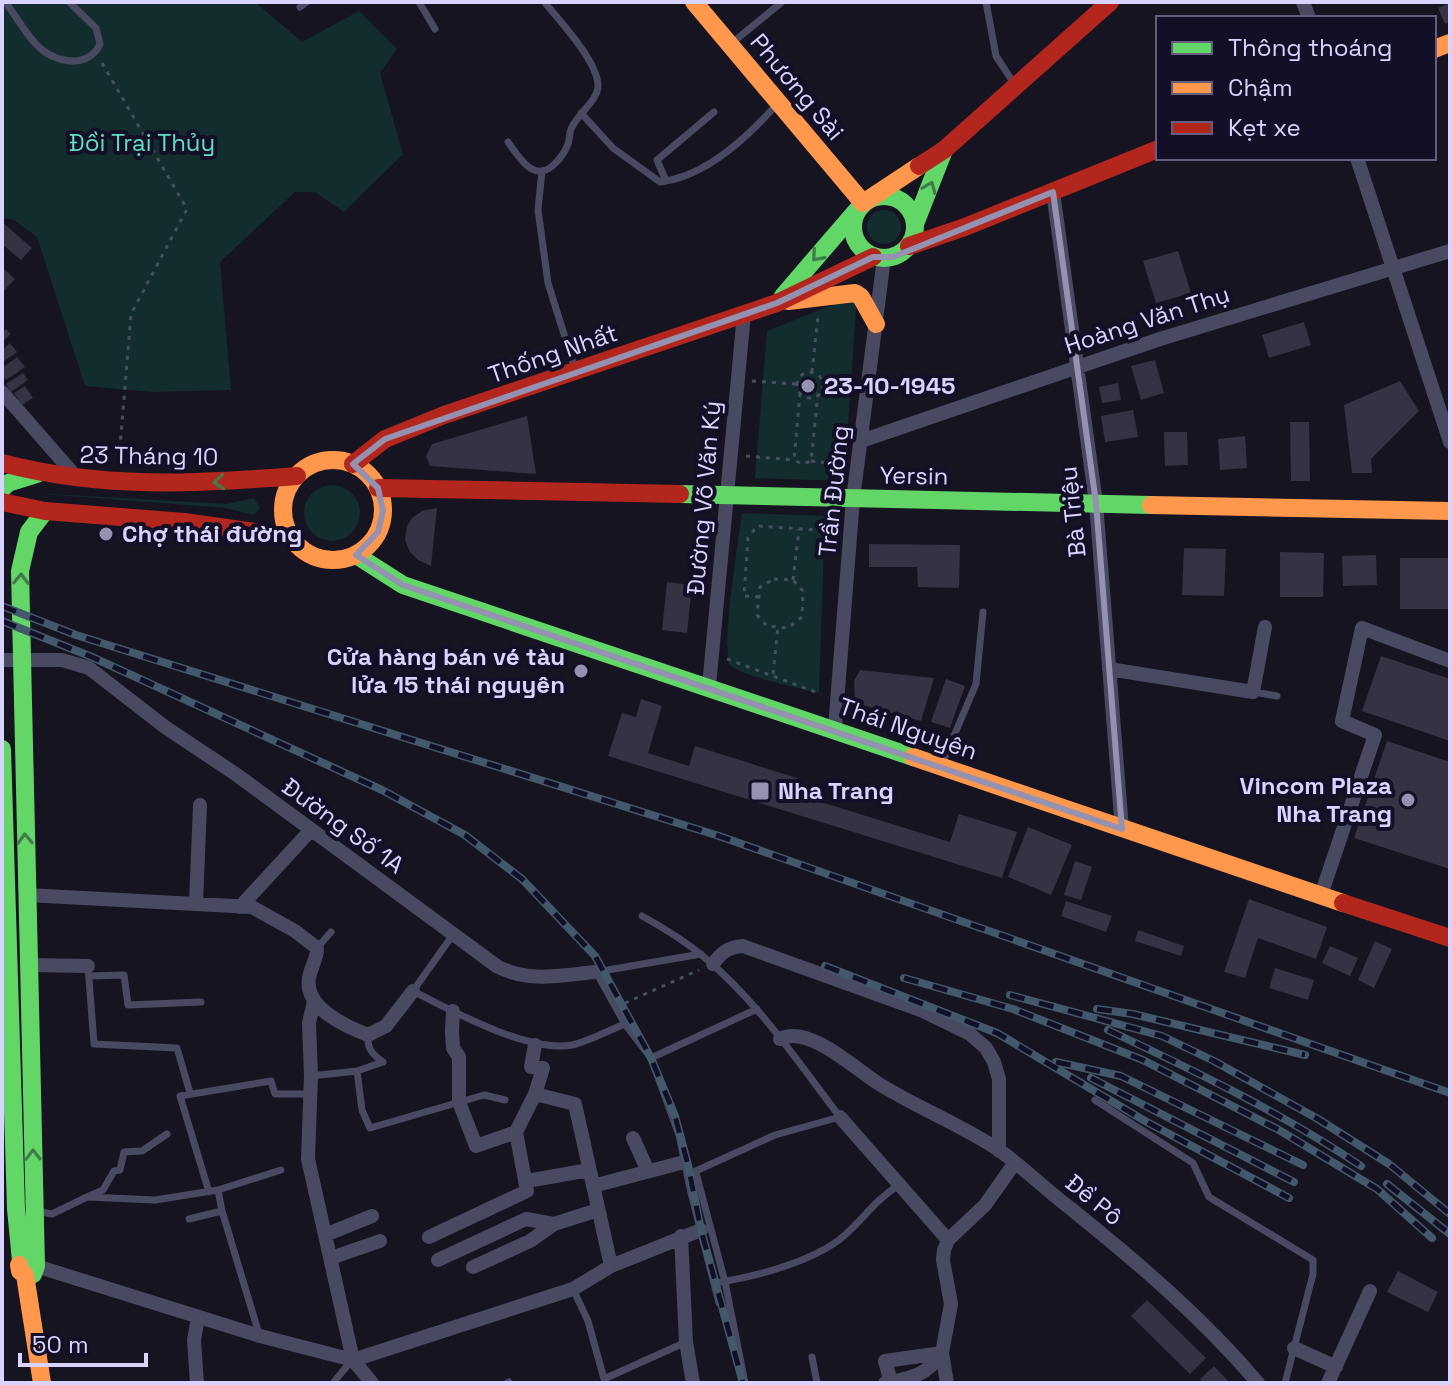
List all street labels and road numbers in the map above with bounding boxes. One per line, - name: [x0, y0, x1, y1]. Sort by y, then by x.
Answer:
- street label: Phương Sài: [744, 27, 851, 146]
- street label: Hoàng Văn Thụ: [1060, 278, 1233, 361]
- street label: Thống Nhất: [484, 317, 622, 390]
- street label: Đường Võ Văn Ký: [680, 400, 727, 596]
- street label: Trần Đường: [811, 424, 856, 558]
- street label: 23 Tháng 10: [79, 439, 219, 472]
- street label: Yersin: [879, 459, 949, 492]
- street label: Bà Triệu: [1052, 465, 1093, 559]
- street label: Thái Nguyên: [835, 690, 981, 767]
- street label: Đường Số 1A: [276, 771, 410, 880]
- street label: Đề Pô: [1059, 1167, 1129, 1232]

